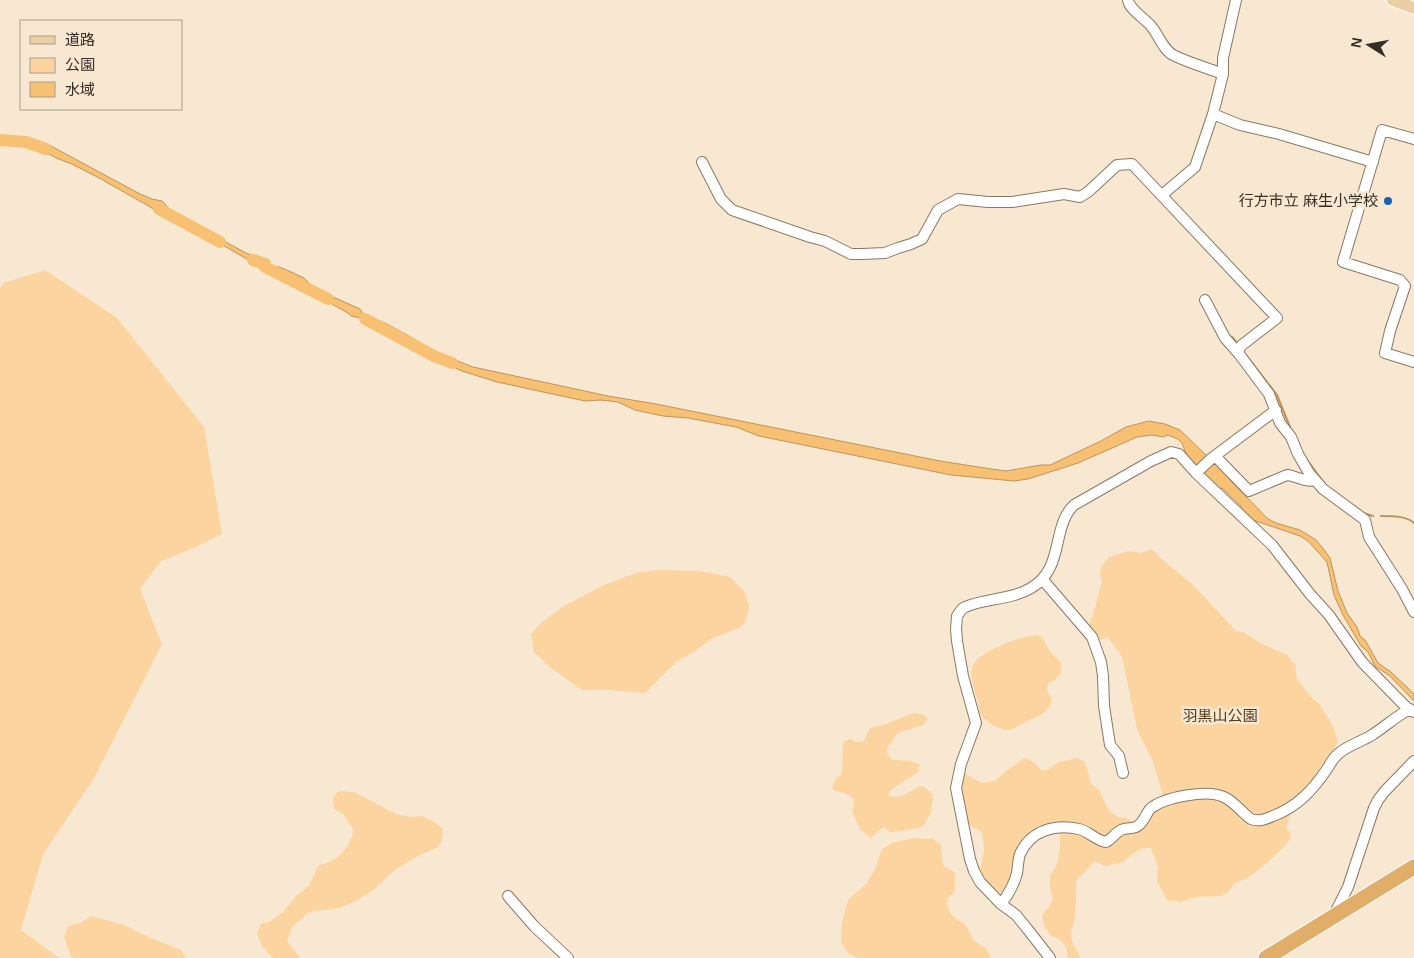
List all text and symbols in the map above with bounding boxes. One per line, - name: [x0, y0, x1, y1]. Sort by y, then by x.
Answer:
- legend: [20, 20, 182, 110]
- north arrow: [1344, 20, 1394, 70]
- text: 道路: [65, 31, 95, 48]
- text: N: [1347, 36, 1365, 49]
- text: 公園: [65, 56, 95, 73]
- text: 水域: [65, 81, 95, 98]
- place label: 行方市立 麻生小学校: [1239, 192, 1378, 209]
- marker: 行方市立 麻生小学校: [1382, 195, 1394, 207]
- park label: 羽黒山公園: [1182, 707, 1258, 724]

